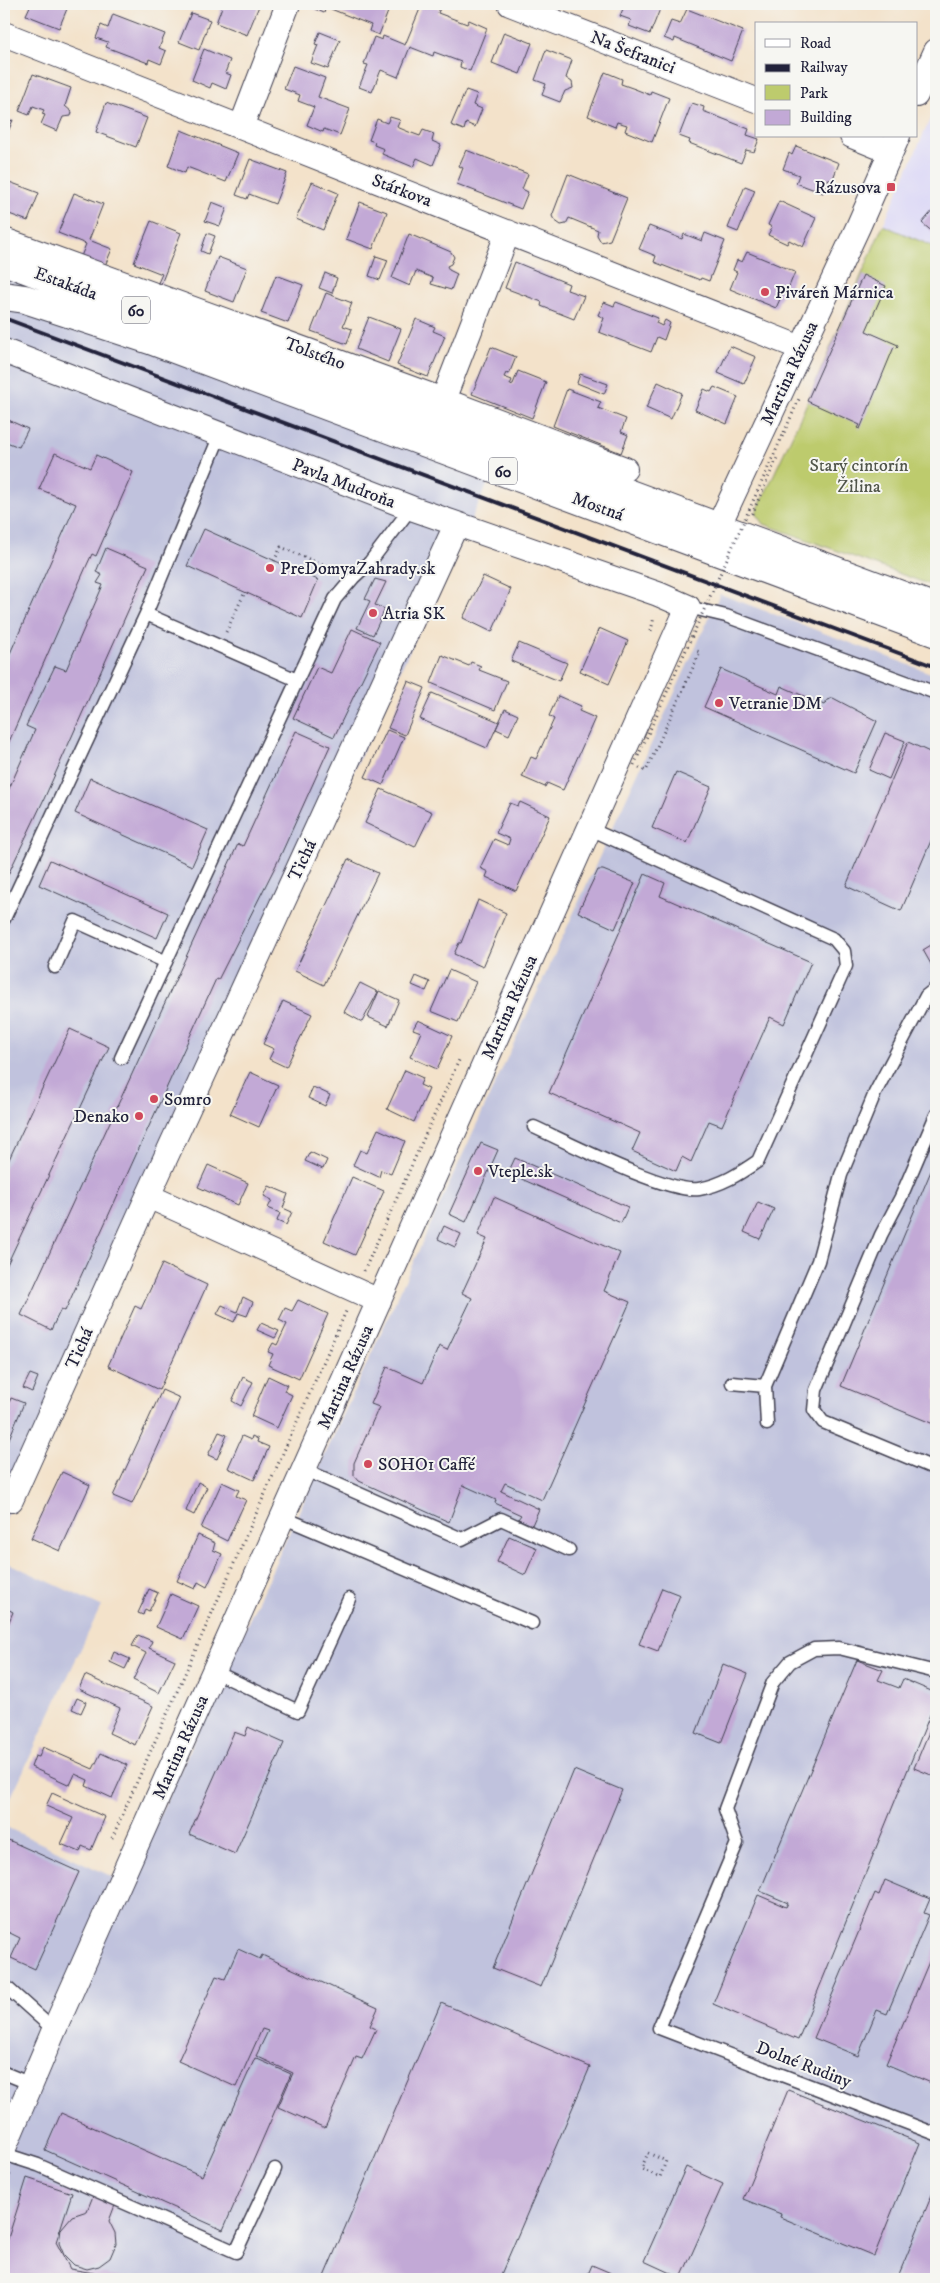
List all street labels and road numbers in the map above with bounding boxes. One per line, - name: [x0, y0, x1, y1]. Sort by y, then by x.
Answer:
- street label: Na Šefranici: [587, 26, 679, 79]
- street label: Stárkova: [369, 169, 435, 213]
- street label: Estakáda: [31, 262, 100, 306]
- road number: 60: [122, 296, 150, 324]
- street label: Martina Rázusa: [756, 318, 824, 429]
- street label: Tolstého: [281, 333, 348, 375]
- street label: Pavla Mudroňa: [289, 454, 399, 514]
- road number: 60: [489, 458, 517, 484]
- street label: Mostná: [569, 487, 627, 527]
- street label: Tichá: [284, 836, 322, 885]
- street label: Martina Rázusa: [477, 952, 543, 1063]
- street label: Martina Rázusa: [313, 1322, 379, 1433]
- street label: Tichá: [61, 1324, 99, 1373]
- street label: Martina Rázusa: [148, 1692, 214, 1803]
- street label: Dolné Rudiny: [753, 2037, 855, 2093]

